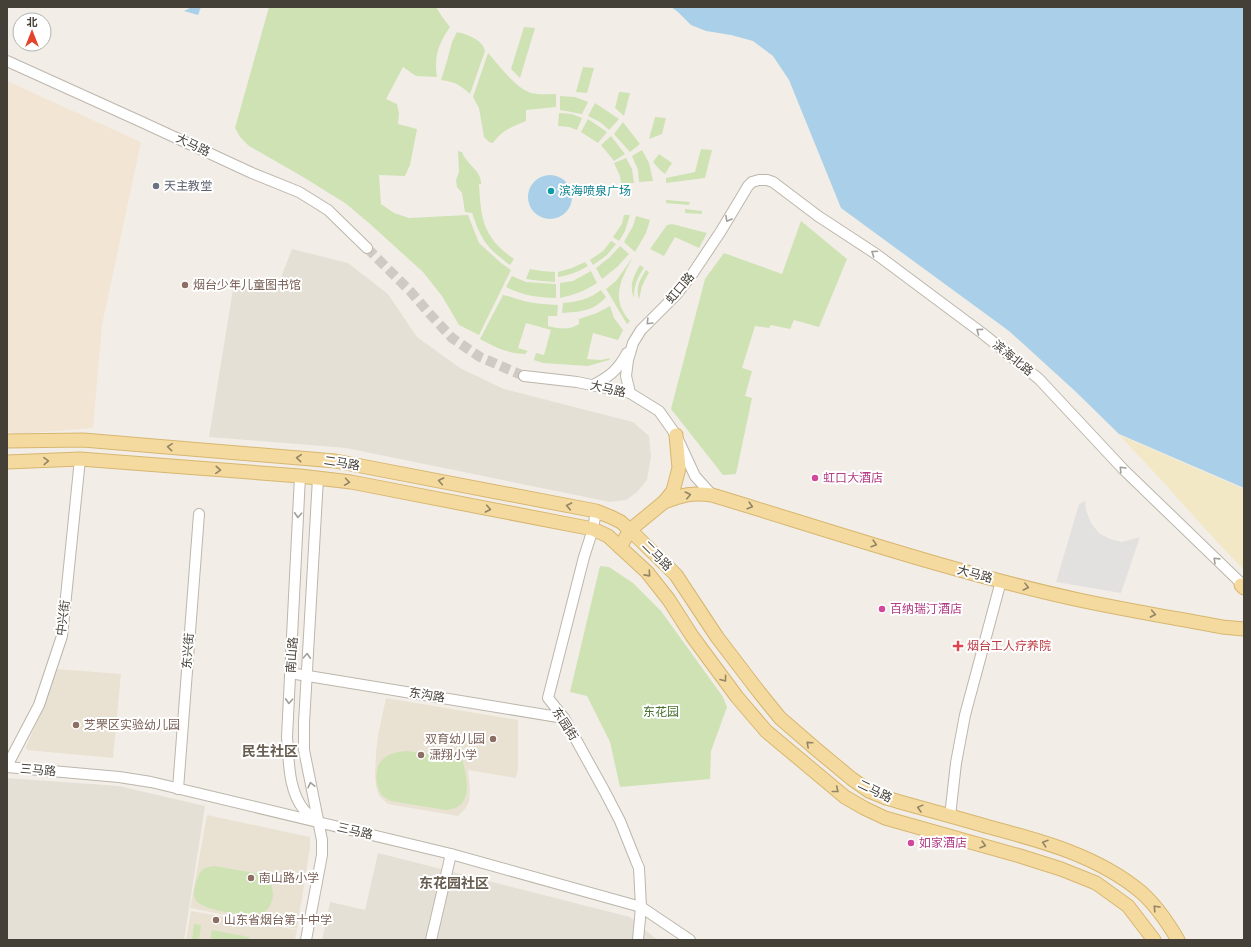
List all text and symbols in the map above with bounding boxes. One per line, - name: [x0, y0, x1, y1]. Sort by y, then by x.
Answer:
- north arrow: [12, 12, 52, 52]
- text: 北: [27, 16, 38, 30]
- street label: 大马路: [173, 131, 212, 161]
- place label: 天主教堂: [164, 179, 212, 195]
- marker: 天主教堂: [151, 181, 161, 191]
- place label: 滨海喷泉广场: [559, 184, 631, 200]
- marker: 滨海喷泉广场: [546, 186, 556, 196]
- one-way arrow: [725, 215, 733, 222]
- one-way arrow: [872, 251, 879, 258]
- street label: 虹口路: [663, 270, 698, 308]
- place label: 烟台少年儿童图书馆: [193, 278, 301, 294]
- marker: 烟台少年儿童图书馆: [180, 280, 190, 290]
- one-way arrow: [646, 317, 654, 325]
- one-way arrow: [976, 328, 983, 335]
- street label: 滨海北路: [989, 337, 1036, 380]
- street label: 大马路: [588, 378, 627, 402]
- one-way arrow: [167, 443, 173, 452]
- street label: 二马路: [323, 453, 361, 475]
- one-way arrow: [296, 454, 302, 463]
- one-way arrow: [43, 456, 49, 465]
- one-way arrow: [214, 465, 221, 474]
- one-way arrow: [1120, 466, 1127, 474]
- place label: 虹口大酒店: [823, 471, 883, 487]
- marker: 虹口大酒店: [810, 473, 820, 483]
- one-way arrow: [344, 477, 350, 486]
- one-way arrow: [438, 478, 444, 486]
- one-way arrow: [685, 491, 691, 499]
- one-way arrow: [746, 501, 753, 510]
- one-way arrow: [566, 502, 572, 511]
- one-way arrow: [485, 504, 491, 513]
- one-way arrow: [294, 512, 303, 518]
- street label: 二马路: [638, 538, 675, 575]
- one-way arrow: [870, 539, 877, 548]
- one-way arrow: [1213, 557, 1221, 565]
- street label: 大马路: [955, 563, 994, 587]
- one-way arrow: [643, 569, 650, 577]
- one-way arrow: [1022, 582, 1029, 591]
- street label: 中兴街: [54, 599, 74, 637]
- place label: 百纳瑞汀酒店: [890, 602, 962, 618]
- marker: 百纳瑞汀酒店: [877, 604, 887, 614]
- one-way arrow: [1150, 609, 1156, 618]
- street label: 东兴街: [180, 633, 198, 670]
- street label: 南山路: [284, 637, 302, 674]
- place label: 烟台工人疗养院: [967, 639, 1051, 655]
- marker: 烟台工人疗养院: [952, 640, 964, 652]
- one-way arrow: [303, 653, 312, 659]
- one-way arrow: [719, 675, 726, 682]
- street label: 东沟路: [408, 685, 446, 707]
- one-way arrow: [285, 698, 293, 704]
- street label: 东园街: [548, 705, 581, 744]
- park label: 东花园: [643, 705, 679, 721]
- place label: 芝罘区实验幼儿园: [84, 718, 180, 734]
- marker: 芝罘区实验幼儿园: [71, 720, 81, 730]
- place label: 双育幼儿园: [425, 732, 485, 748]
- marker: 双育幼儿园: [488, 734, 498, 744]
- one-way arrow: [807, 741, 814, 748]
- district label: 民生社区: [242, 743, 298, 761]
- place label: 潇翔小学: [429, 748, 477, 764]
- marker: 潇翔小学: [416, 750, 426, 760]
- street label: 三马路: [19, 761, 57, 781]
- street label: 二马路: [855, 777, 894, 807]
- one-way arrow: [307, 782, 315, 788]
- one-way arrow: [831, 785, 839, 792]
- one-way arrow: [917, 804, 924, 813]
- street label: 三马路: [335, 820, 374, 844]
- place label: 如家酒店: [919, 836, 967, 852]
- marker: 如家酒店: [906, 838, 916, 848]
- one-way arrow: [979, 840, 986, 849]
- one-way arrow: [1042, 840, 1049, 848]
- place label: 南山路小学: [259, 871, 319, 887]
- marker: 南山路小学: [246, 873, 256, 883]
- district label: 东花园社区: [419, 875, 489, 893]
- one-way arrow: [1153, 905, 1161, 913]
- place label: 山东省烟台第十中学: [224, 913, 332, 929]
- marker: 山东省烟台第十中学: [211, 915, 221, 925]

